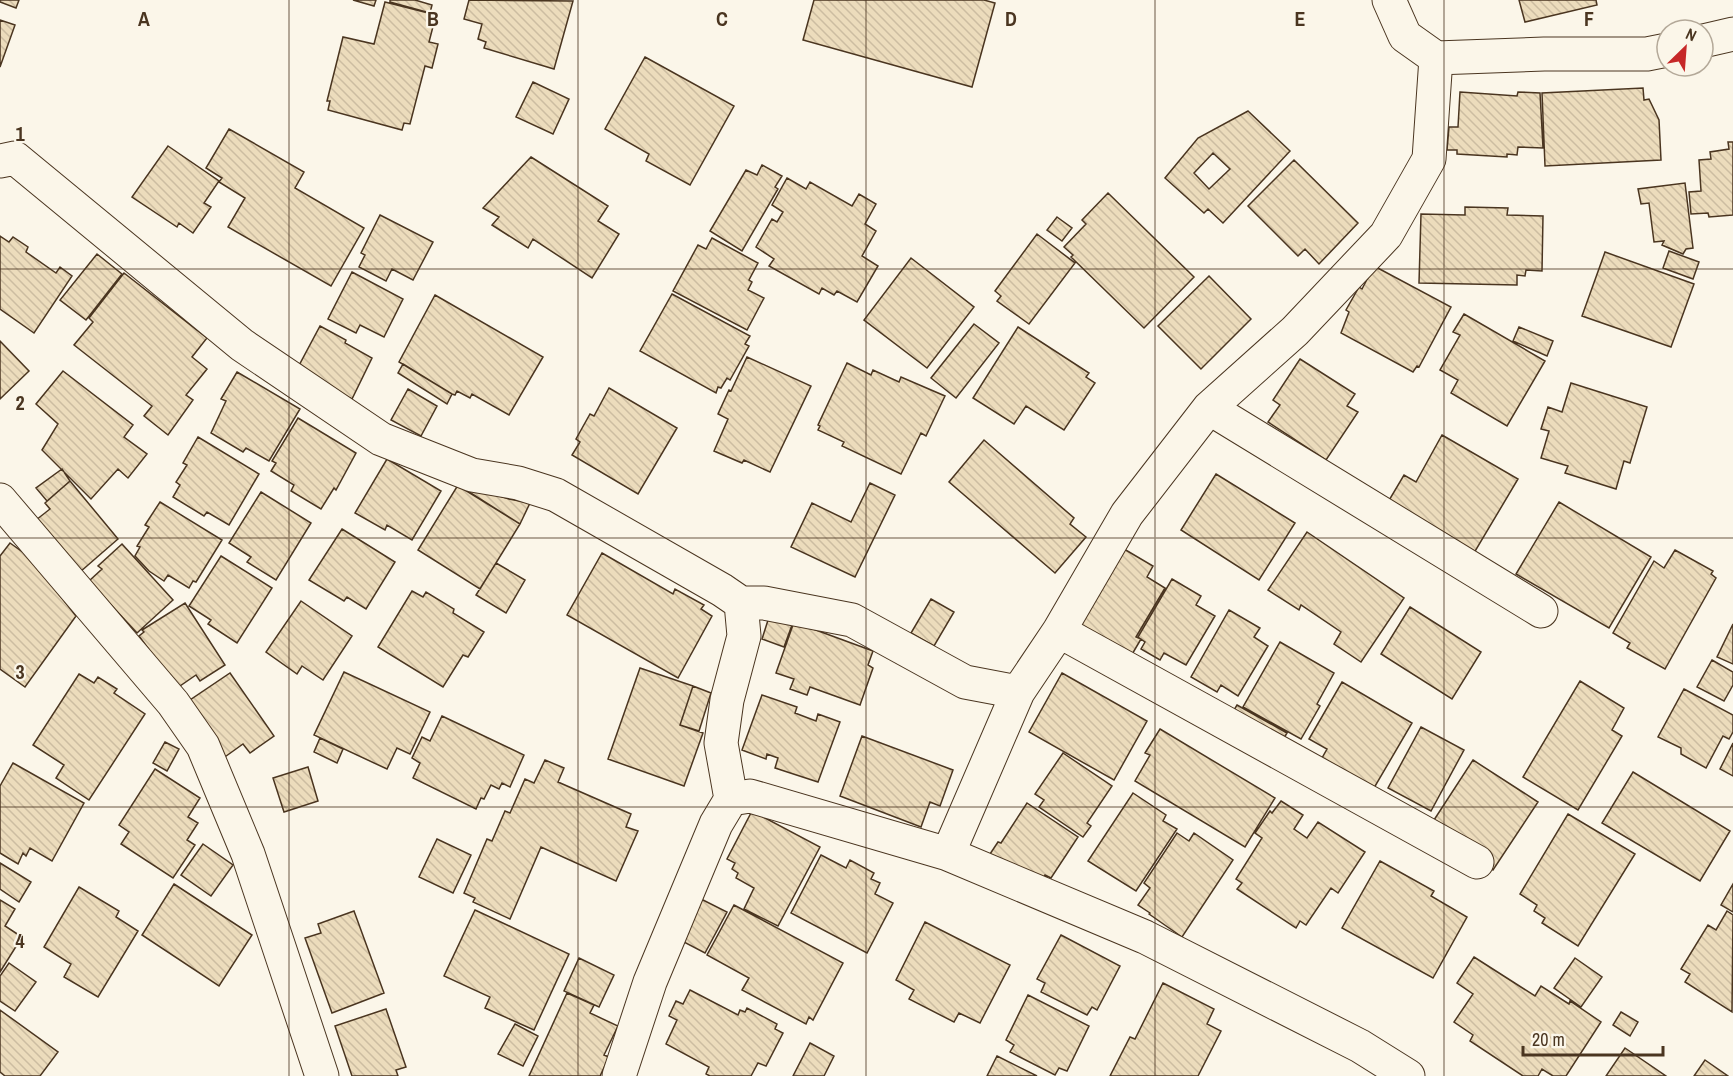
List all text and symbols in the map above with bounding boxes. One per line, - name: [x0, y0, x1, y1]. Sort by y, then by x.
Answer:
- text: A: [138, 5, 150, 32]
- text: B: [427, 5, 439, 32]
- text: C: [716, 5, 728, 32]
- text: D: [1005, 5, 1017, 32]
- text: E: [1295, 5, 1306, 32]
- text: F: [1584, 5, 1594, 32]
- north arrow: [1655, 18, 1715, 78]
- text: N: [1682, 22, 1700, 46]
- text: 1: [15, 120, 25, 147]
- text: 2: [15, 389, 25, 416]
- text: 3: [15, 658, 25, 685]
- text: 4: [15, 927, 25, 954]
- scale bar: [1523, 1019, 1662, 1057]
- text: 20 m: [1532, 1027, 1565, 1052]

